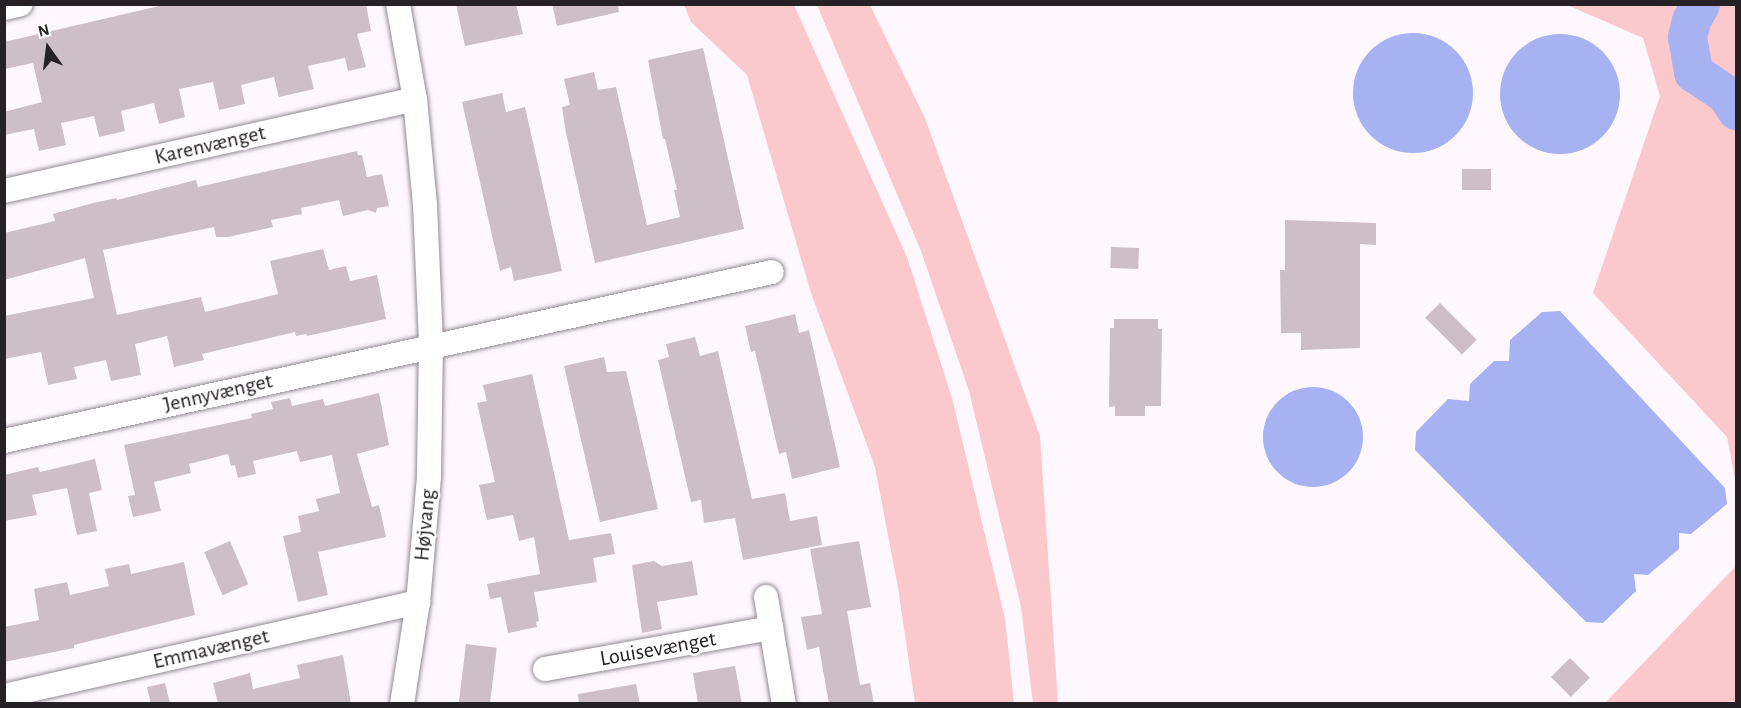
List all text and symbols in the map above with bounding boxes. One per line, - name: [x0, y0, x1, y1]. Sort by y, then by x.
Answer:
- north arrow: [18, 18, 78, 78]
- text: N: [36, 21, 51, 40]
- street label: Karenvænget: [152, 119, 268, 171]
- street label: Jennyvænget: [161, 368, 275, 418]
- street label: Højvang: [409, 488, 441, 562]
- street label: Emmavænget: [150, 623, 272, 675]
- street label: Louisevænget: [598, 626, 718, 672]

